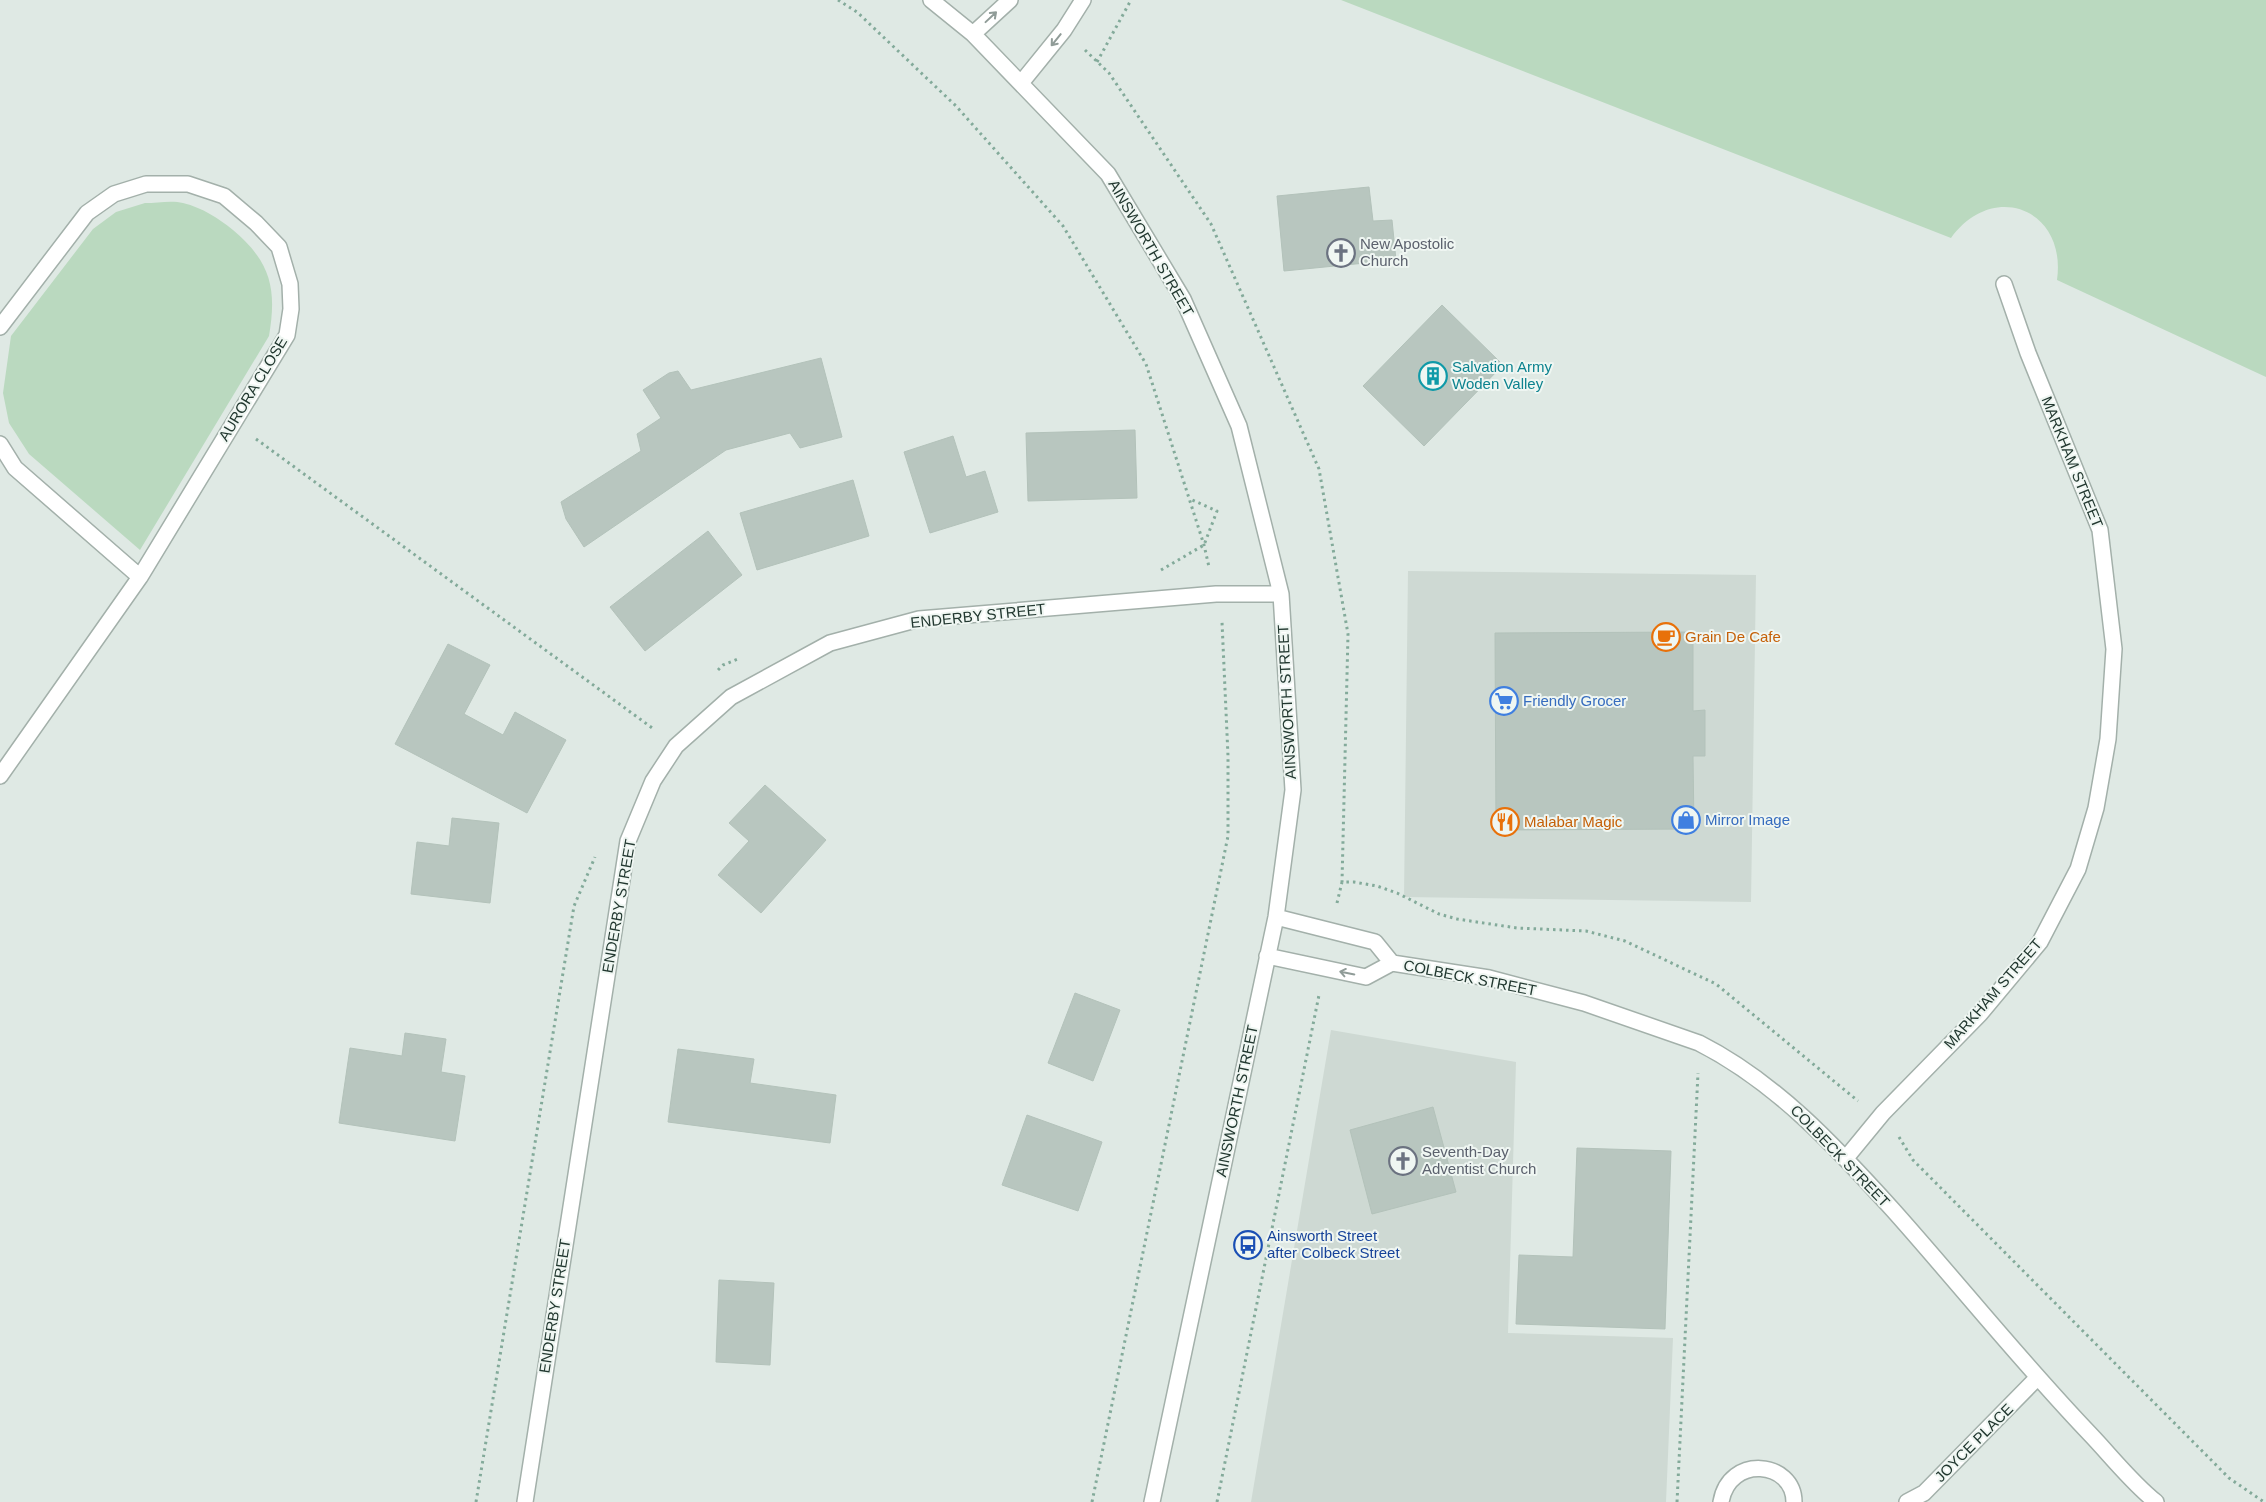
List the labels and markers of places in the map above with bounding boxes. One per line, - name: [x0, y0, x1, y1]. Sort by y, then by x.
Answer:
- place label: New Apostolic Church: [1360, 235, 1455, 269]
- church icon: New Apostolic Church: [1326, 238, 1356, 268]
- place label: Salvation Army Woden Valley: [1452, 358, 1553, 392]
- building icon: Salvation Army Woden Valley: [1418, 361, 1448, 391]
- cafe icon: Grain De Cafe: [1651, 622, 1681, 652]
- place label: Grain De Cafe: [1685, 628, 1781, 645]
- supermarket icon: Friendly Grocer: [1489, 686, 1519, 716]
- place label: Friendly Grocer: [1523, 692, 1626, 709]
- shop icon: Mirror Image: [1671, 805, 1701, 835]
- restaurant icon: Malabar Magic: [1490, 807, 1520, 837]
- place label: Mirror Image: [1705, 811, 1790, 828]
- place label: Malabar Magic: [1524, 813, 1623, 830]
- place label: Seventh-Day Adventist Church: [1422, 1143, 1536, 1177]
- church icon: Seventh-Day Adventist Church: [1388, 1146, 1418, 1176]
- place label: Ainsworth Street after Colbeck Street: [1267, 1227, 1400, 1261]
- bus stop icon: Ainsworth Street after Colbeck Street: [1233, 1230, 1263, 1260]

